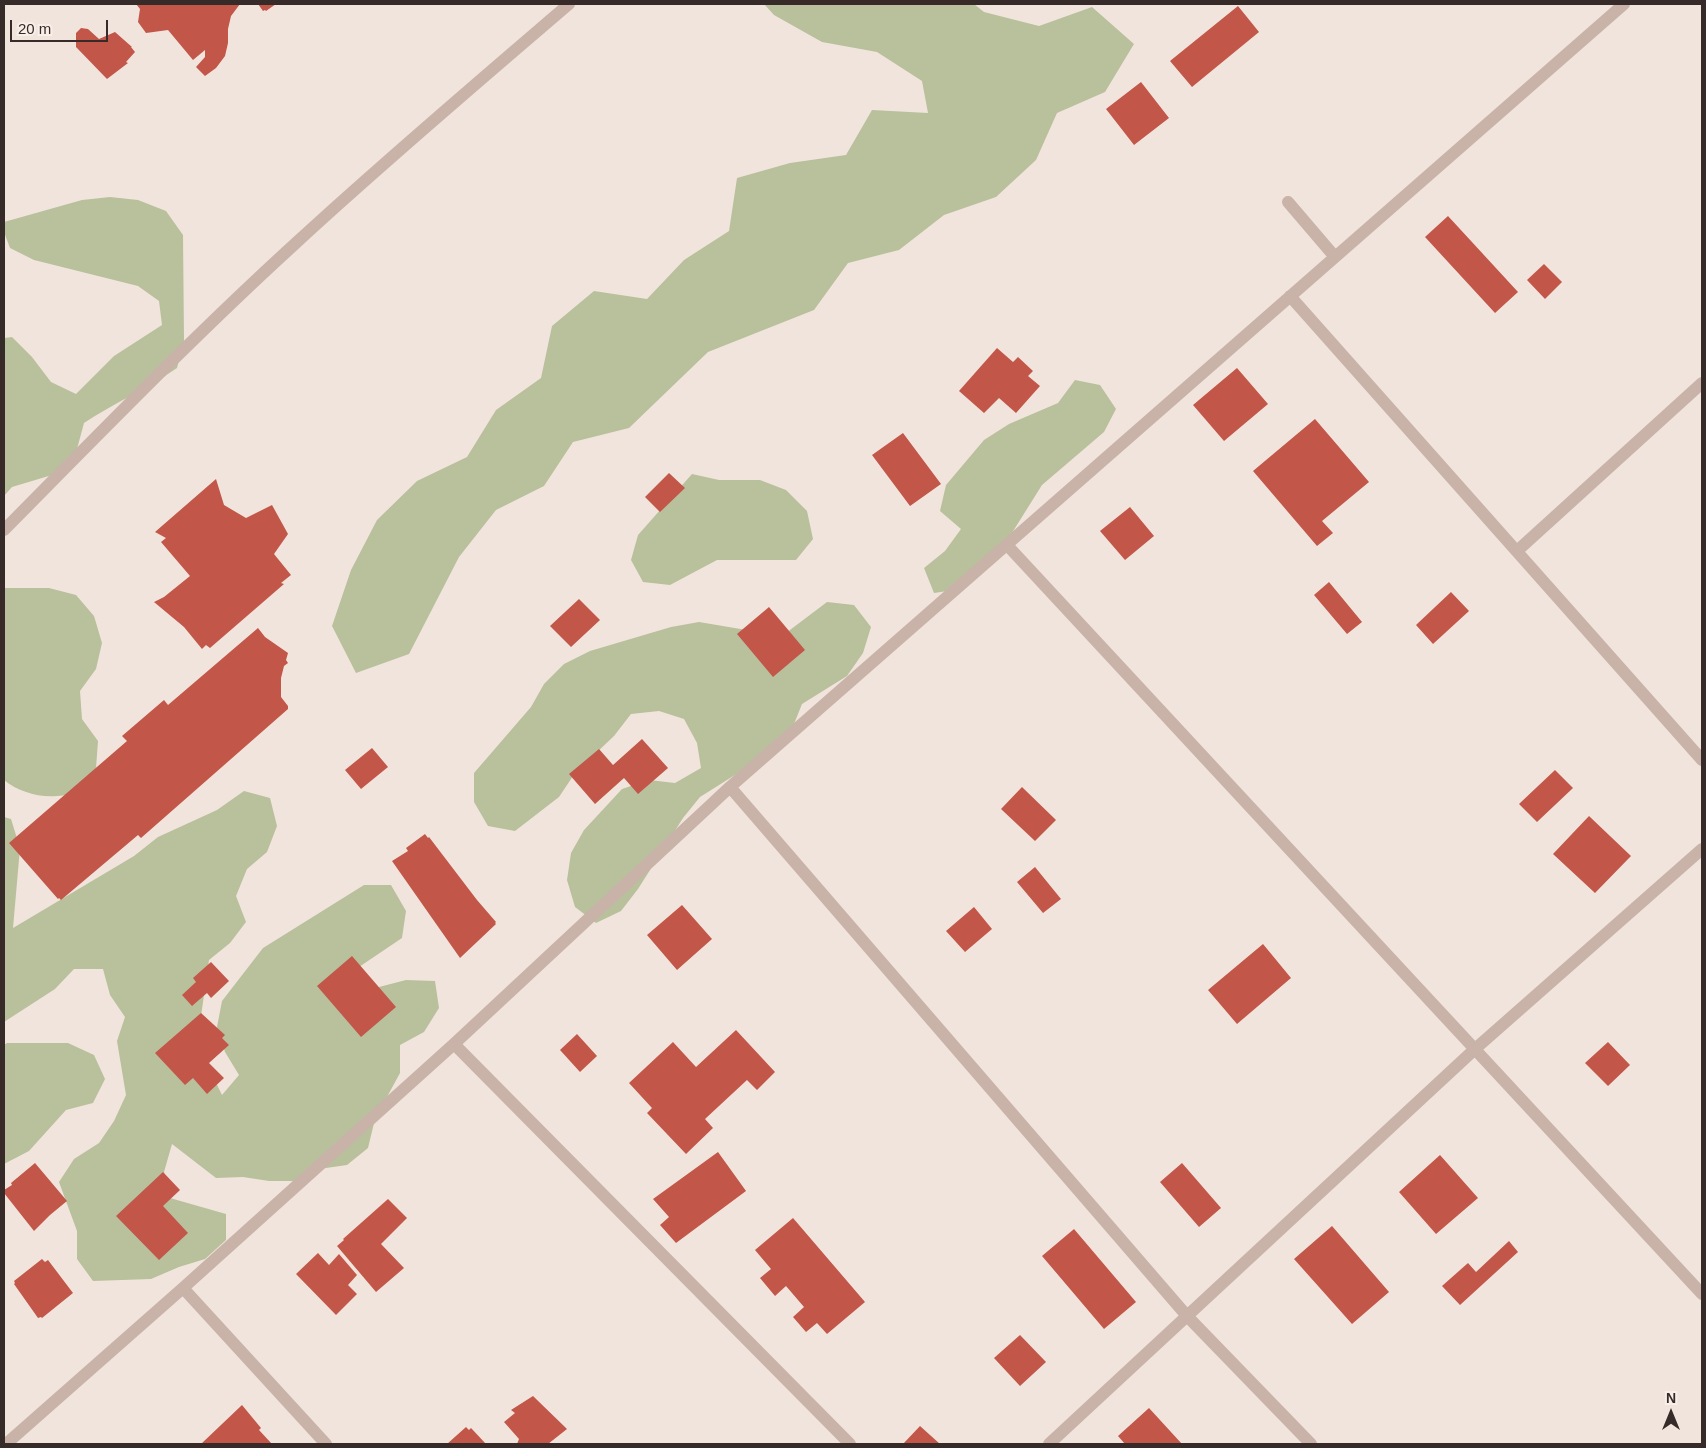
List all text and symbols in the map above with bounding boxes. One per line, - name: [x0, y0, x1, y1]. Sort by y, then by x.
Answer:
- scale bar: [12, 10, 110, 42]
- text: 20 m: [18, 20, 51, 37]
- north arrow: [1646, 1388, 1696, 1438]
- text: N: [1666, 1390, 1676, 1406]

